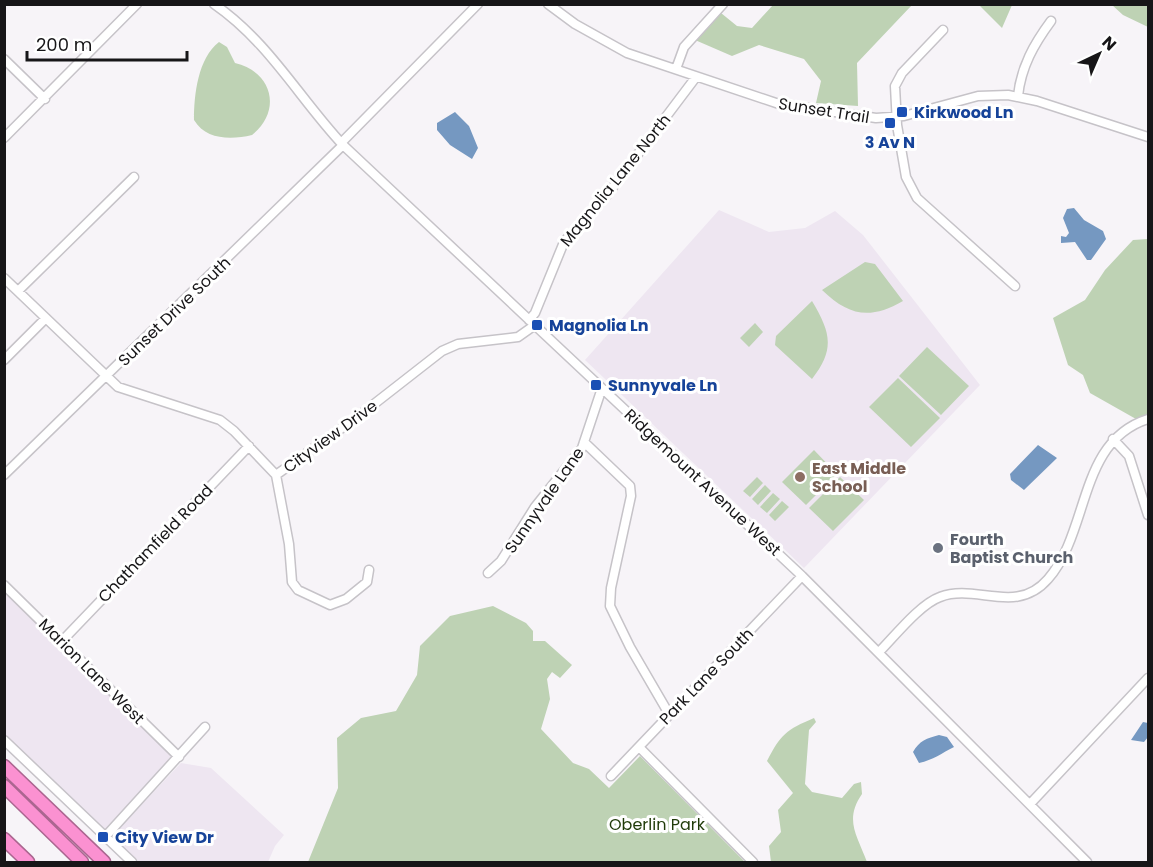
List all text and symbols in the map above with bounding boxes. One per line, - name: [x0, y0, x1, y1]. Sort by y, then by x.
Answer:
- scale bar: [27, 24, 188, 62]
- north arrow: [1069, 24, 1129, 84]
- text: N: [1097, 31, 1121, 56]
- text: 200 m: [36, 32, 92, 57]
- street label: Sunset Trail: [777, 92, 871, 129]
- place label: Kirkwood Ln: [914, 101, 1014, 124]
- marker: Kirkwood Ln: [895, 105, 909, 119]
- street label: Magnolia Lane North: [555, 109, 676, 251]
- marker: 3 Av N: [883, 116, 897, 130]
- place label: 3 Av N: [865, 131, 915, 154]
- street label: Sunset Drive South: [113, 251, 236, 371]
- place label: Magnolia Ln: [549, 314, 649, 337]
- marker: Magnolia Ln: [530, 318, 544, 332]
- place label: Sunnyvale Ln: [608, 374, 718, 397]
- marker: Sunnyvale Ln: [589, 378, 603, 392]
- street label: Cityview Drive: [278, 394, 382, 478]
- street label: Ridgemount Avenue West: [619, 404, 786, 561]
- street label: Sunnyvale Lane: [499, 442, 590, 558]
- place label: East Middle School: [812, 457, 906, 498]
- marker: East Middle School: [793, 470, 807, 484]
- street label: Chathamfield Road: [93, 479, 218, 608]
- place label: Fourth Baptist Church: [950, 528, 1073, 569]
- marker: Fourth Baptist Church: [931, 541, 945, 555]
- street label: Marion Lane West: [34, 613, 150, 730]
- street label: Park Lane South: [654, 623, 759, 730]
- park label: Oberlin Park: [609, 813, 706, 836]
- place label: City View Dr: [115, 826, 214, 849]
- marker: City View Dr: [96, 830, 110, 844]

